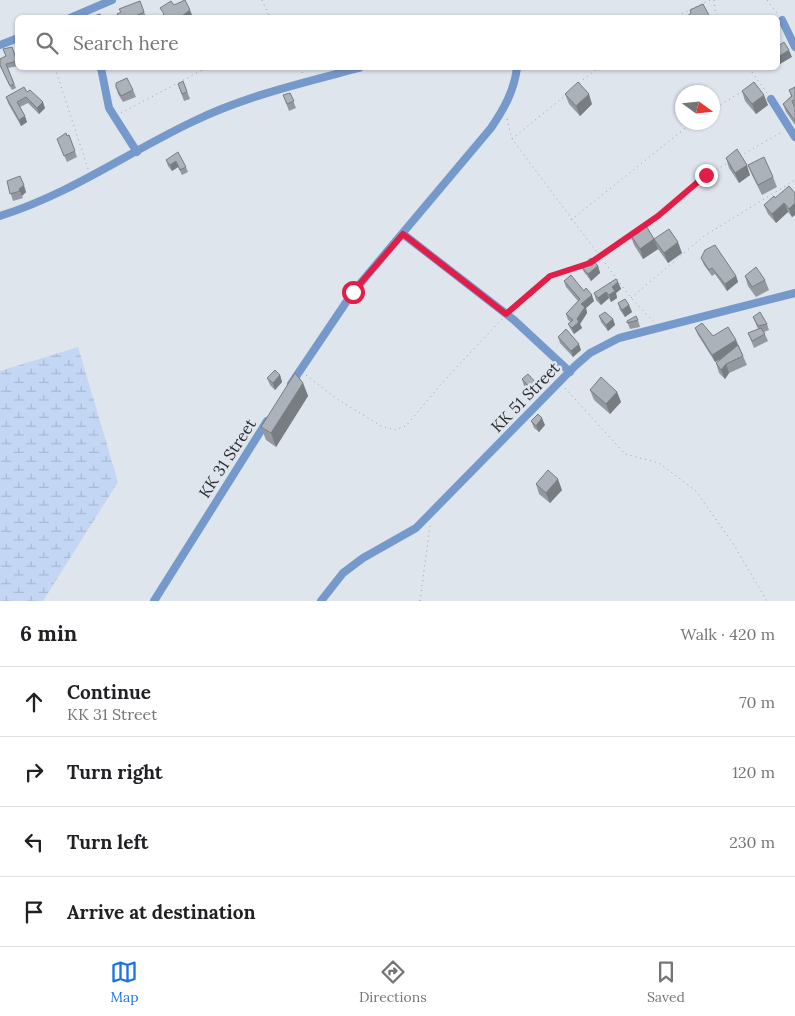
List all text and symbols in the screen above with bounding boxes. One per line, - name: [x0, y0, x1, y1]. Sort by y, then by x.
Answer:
- search box: [15, 15, 780, 70]
- icon: search: [33, 29, 61, 57]
- text: Search here: [73, 31, 179, 55]
- north arrow: [675, 85, 720, 130]
- route end: [695, 164, 718, 187]
- route start: [342, 281, 365, 304]
- street label: KK 51 Street: [486, 357, 564, 436]
- street label: KK 31 Street: [194, 414, 260, 501]
- text: 6 min: [20, 620, 77, 647]
- text: Walk · 420 m: [680, 624, 775, 644]
- text: Continue: [67, 680, 151, 704]
- icon: ahead: [20, 688, 48, 716]
- text: 70 m: [739, 692, 775, 712]
- text: KK 31 Street: [67, 704, 157, 724]
- icon: right: [20, 758, 48, 786]
- text: Turn right: [67, 760, 163, 784]
- text: 120 m: [732, 762, 775, 782]
- icon: left: [20, 828, 48, 856]
- text: Turn left: [67, 830, 148, 854]
- text: 230 m: [729, 832, 775, 852]
- icon: arrive: [20, 898, 48, 926]
- text: Arrive at destination: [67, 900, 256, 924]
- tab: Map: [110, 958, 139, 1006]
- tab: Directions: [359, 958, 427, 1006]
- tab: Saved: [647, 958, 685, 1006]

